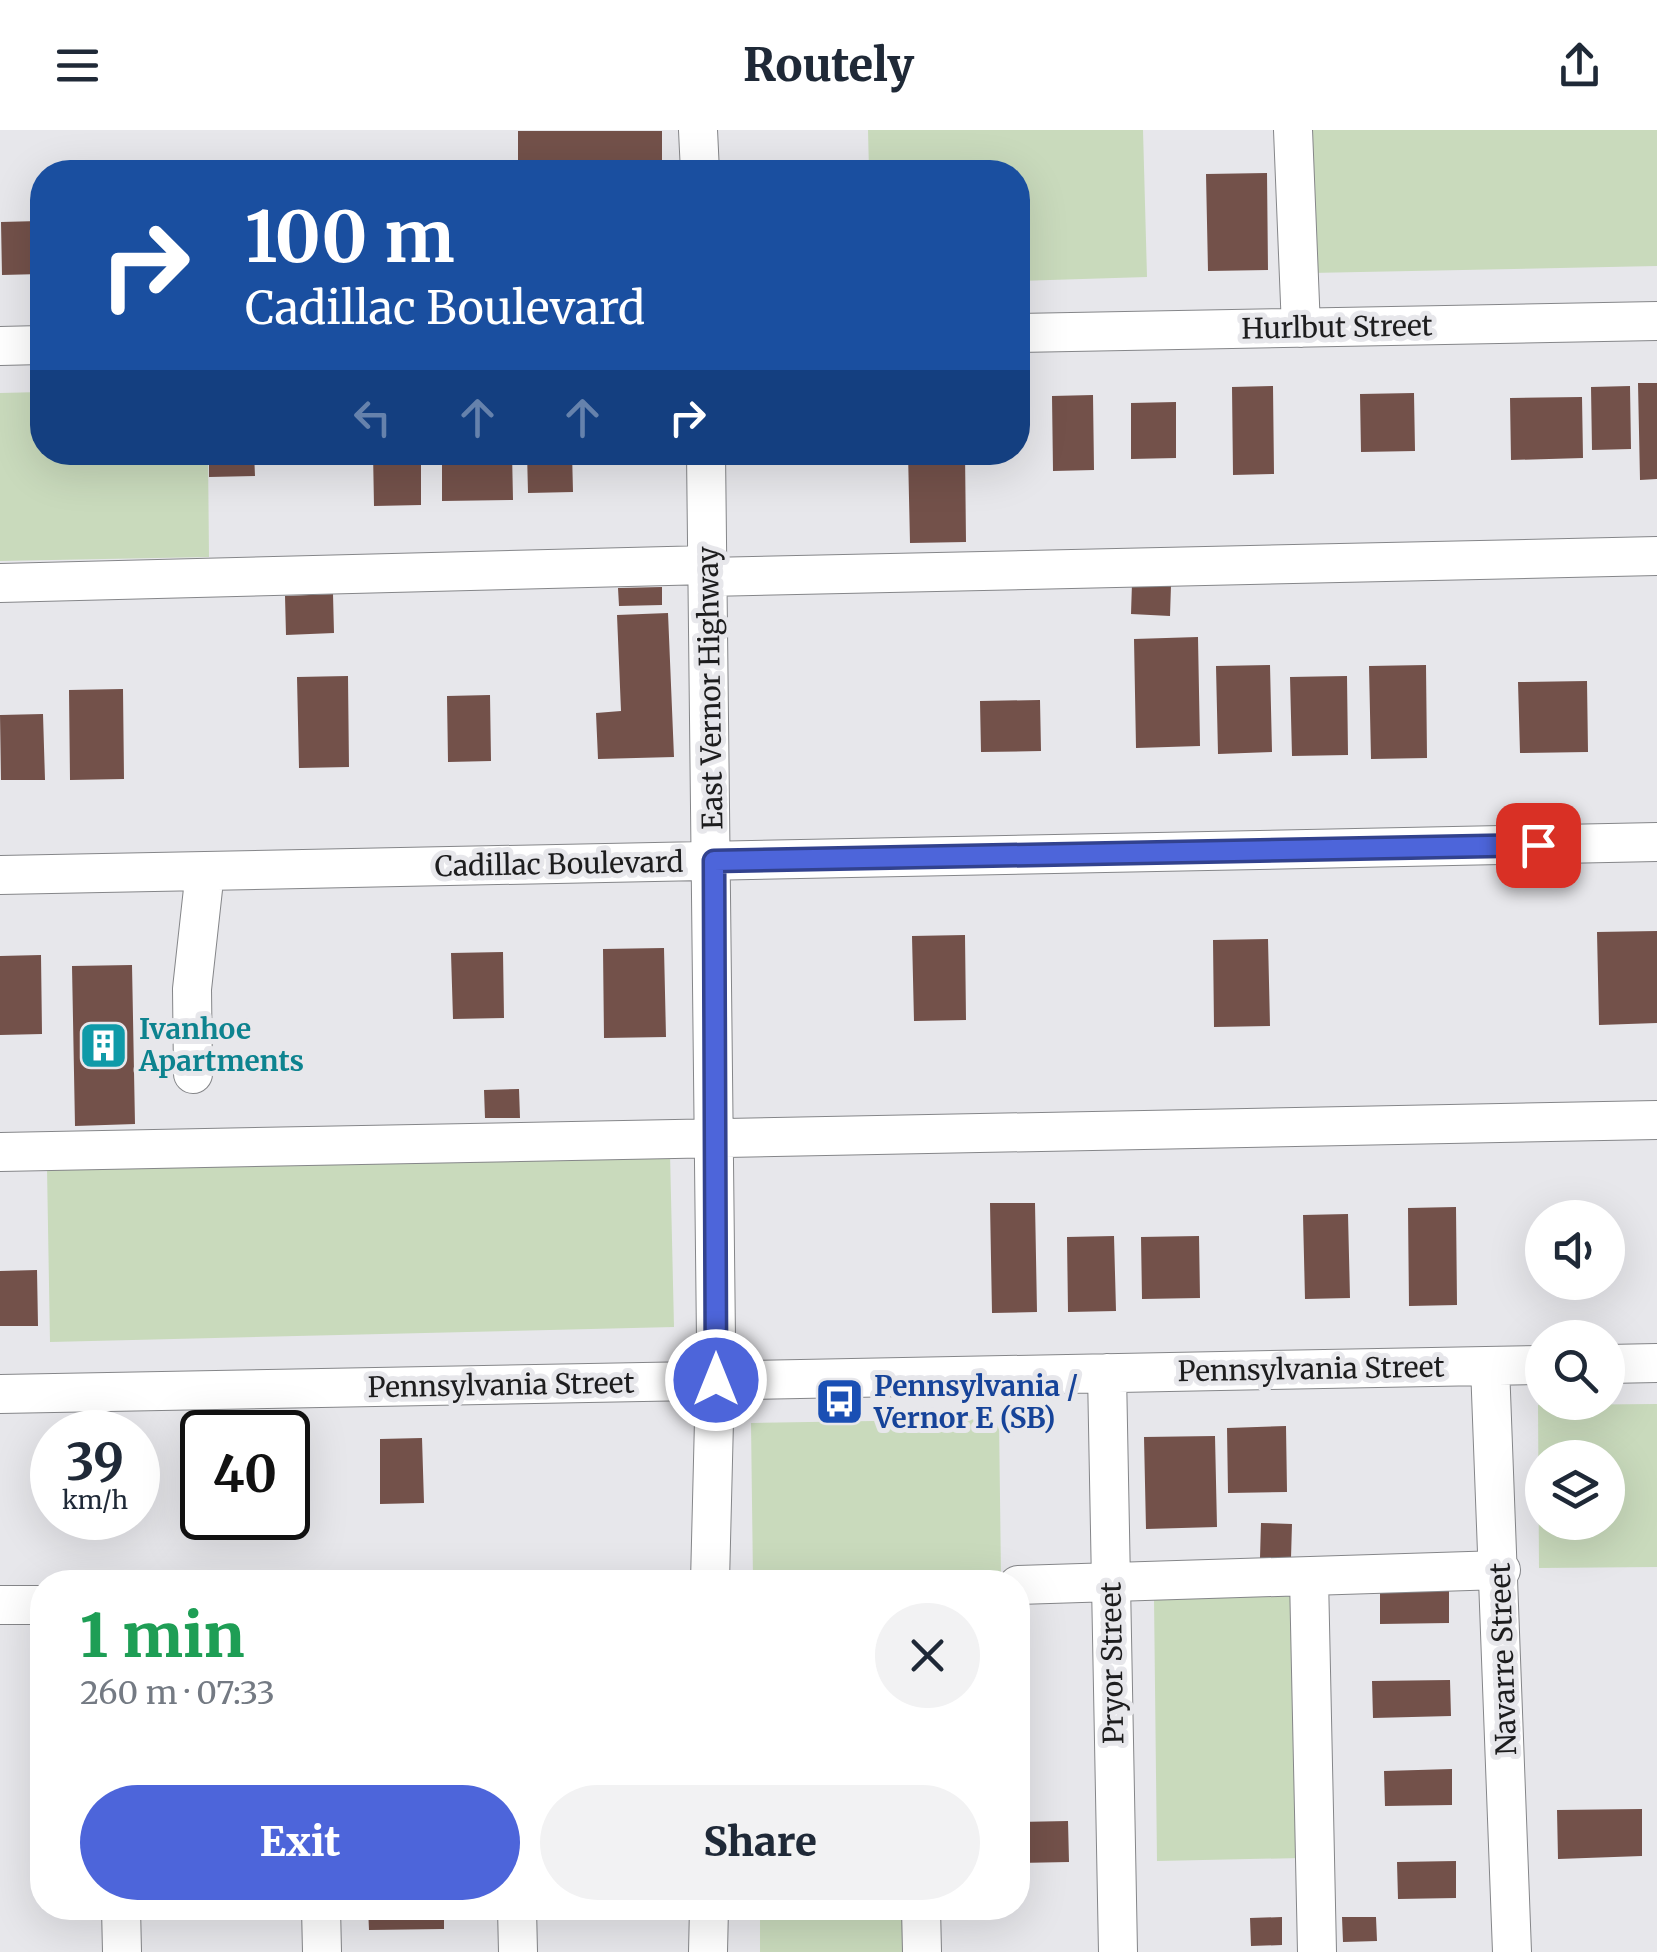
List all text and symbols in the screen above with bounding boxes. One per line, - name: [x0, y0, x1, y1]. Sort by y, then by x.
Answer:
- text: Routely: [743, 37, 914, 93]
- icon: menu: [50, 38, 105, 93]
- icon: share: [1552, 38, 1607, 93]
- text: 100 m: [245, 193, 455, 281]
- icon: right: [80, 200, 210, 330]
- text: Cadillac Boulevard: [245, 280, 645, 336]
- street label: Hurlbut Street: [1241, 307, 1433, 347]
- icon: left: [345, 390, 400, 445]
- icon: ahead: [450, 390, 505, 445]
- icon: ahead: [555, 390, 610, 445]
- icon: right: [660, 390, 715, 445]
- street label: East Vernor Highway: [690, 545, 730, 830]
- pin: [1496, 803, 1581, 888]
- icon: arrive: [1511, 818, 1566, 873]
- street label: Cadillac Boulevard: [434, 844, 684, 884]
- place label: Ivanhoe Apartments: [138, 1011, 304, 1079]
- building icon: Ivanhoe Apartments: [78, 1019, 130, 1071]
- map controls: [1525, 1200, 1625, 1540]
- button: sound: [1525, 1200, 1625, 1300]
- button: search: [1525, 1320, 1625, 1420]
- position arrow: [664, 1328, 768, 1432]
- street label: Pennsylvania Street: [1177, 1349, 1445, 1389]
- street label: Pennsylvania Street: [367, 1365, 635, 1405]
- place label: Pennsylvania / Vernor E (SB): [873, 1368, 1078, 1436]
- bus stop icon: Pennsylvania / Vernor E (SB): [813, 1376, 865, 1428]
- speed limit sign: 40: [180, 1410, 310, 1540]
- text: 39: [66, 1431, 124, 1494]
- button: layers: [1525, 1440, 1625, 1540]
- text: km/h: [62, 1484, 128, 1516]
- street label: Navarre Street: [1482, 1562, 1524, 1756]
- street label: Pryor Street: [1093, 1581, 1131, 1745]
- text: 1 min: [80, 1598, 244, 1673]
- button: close: [875, 1603, 980, 1708]
- text: 260 m · 07:33: [80, 1673, 275, 1713]
- button: Exit: [80, 1785, 520, 1900]
- button: Share: [540, 1785, 980, 1900]

